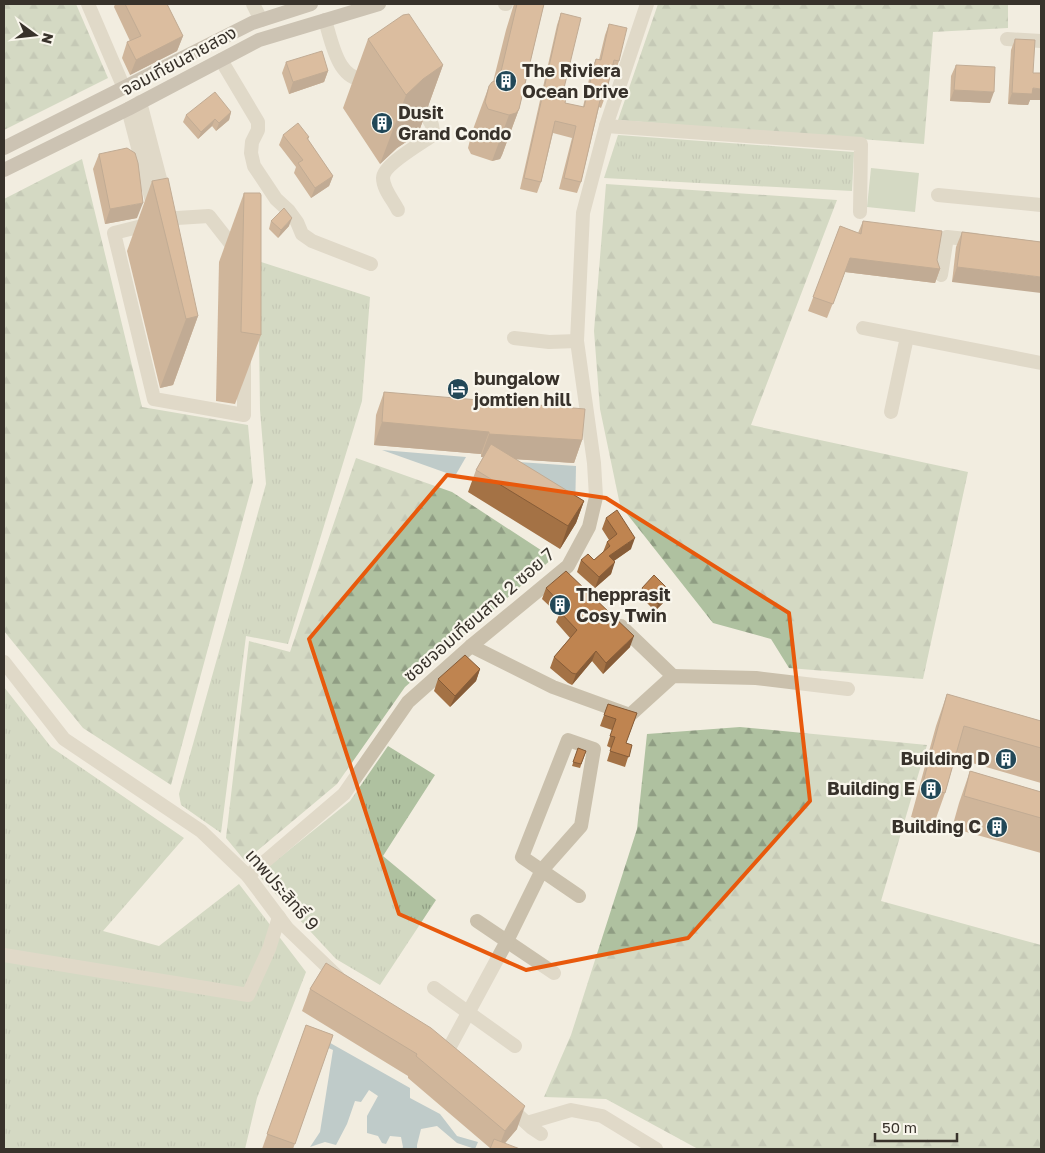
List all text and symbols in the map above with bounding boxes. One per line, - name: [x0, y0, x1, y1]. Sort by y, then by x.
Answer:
- north arrow: [10, 10, 60, 60]
- street label: จอมเทียนสายสอง: [117, 20, 240, 100]
- text: N: [38, 31, 58, 46]
- place label: The Riviera Ocean Drive: [522, 59, 629, 102]
- building icon: The Riviera Ocean Drive: [494, 69, 518, 93]
- place label: Dusit Grand Condo: [398, 101, 511, 144]
- building icon: Dusit Grand Condo: [370, 111, 394, 135]
- place label: bungalow jomtien hill: [473, 367, 572, 410]
- hotel icon: bungalow jomtien hill: [446, 377, 470, 401]
- street label: ซอยจอมเทียนสาย 2 ซอย 7: [398, 543, 558, 686]
- place label: Thepprasit Cosy Twin: [576, 583, 671, 626]
- building icon: Thepprasit Cosy Twin: [548, 593, 572, 617]
- place label: Building D: [900, 747, 990, 769]
- building icon: Building D: [994, 747, 1018, 771]
- place label: Building E: [827, 777, 915, 799]
- building icon: Building E: [919, 777, 943, 801]
- place label: Building C: [891, 815, 981, 837]
- building icon: Building C: [985, 815, 1009, 839]
- street label: เทพประสิทธิ์ 9: [241, 844, 324, 935]
- scale bar: [875, 1110, 958, 1142]
- text: 50 m: [882, 1118, 917, 1136]

